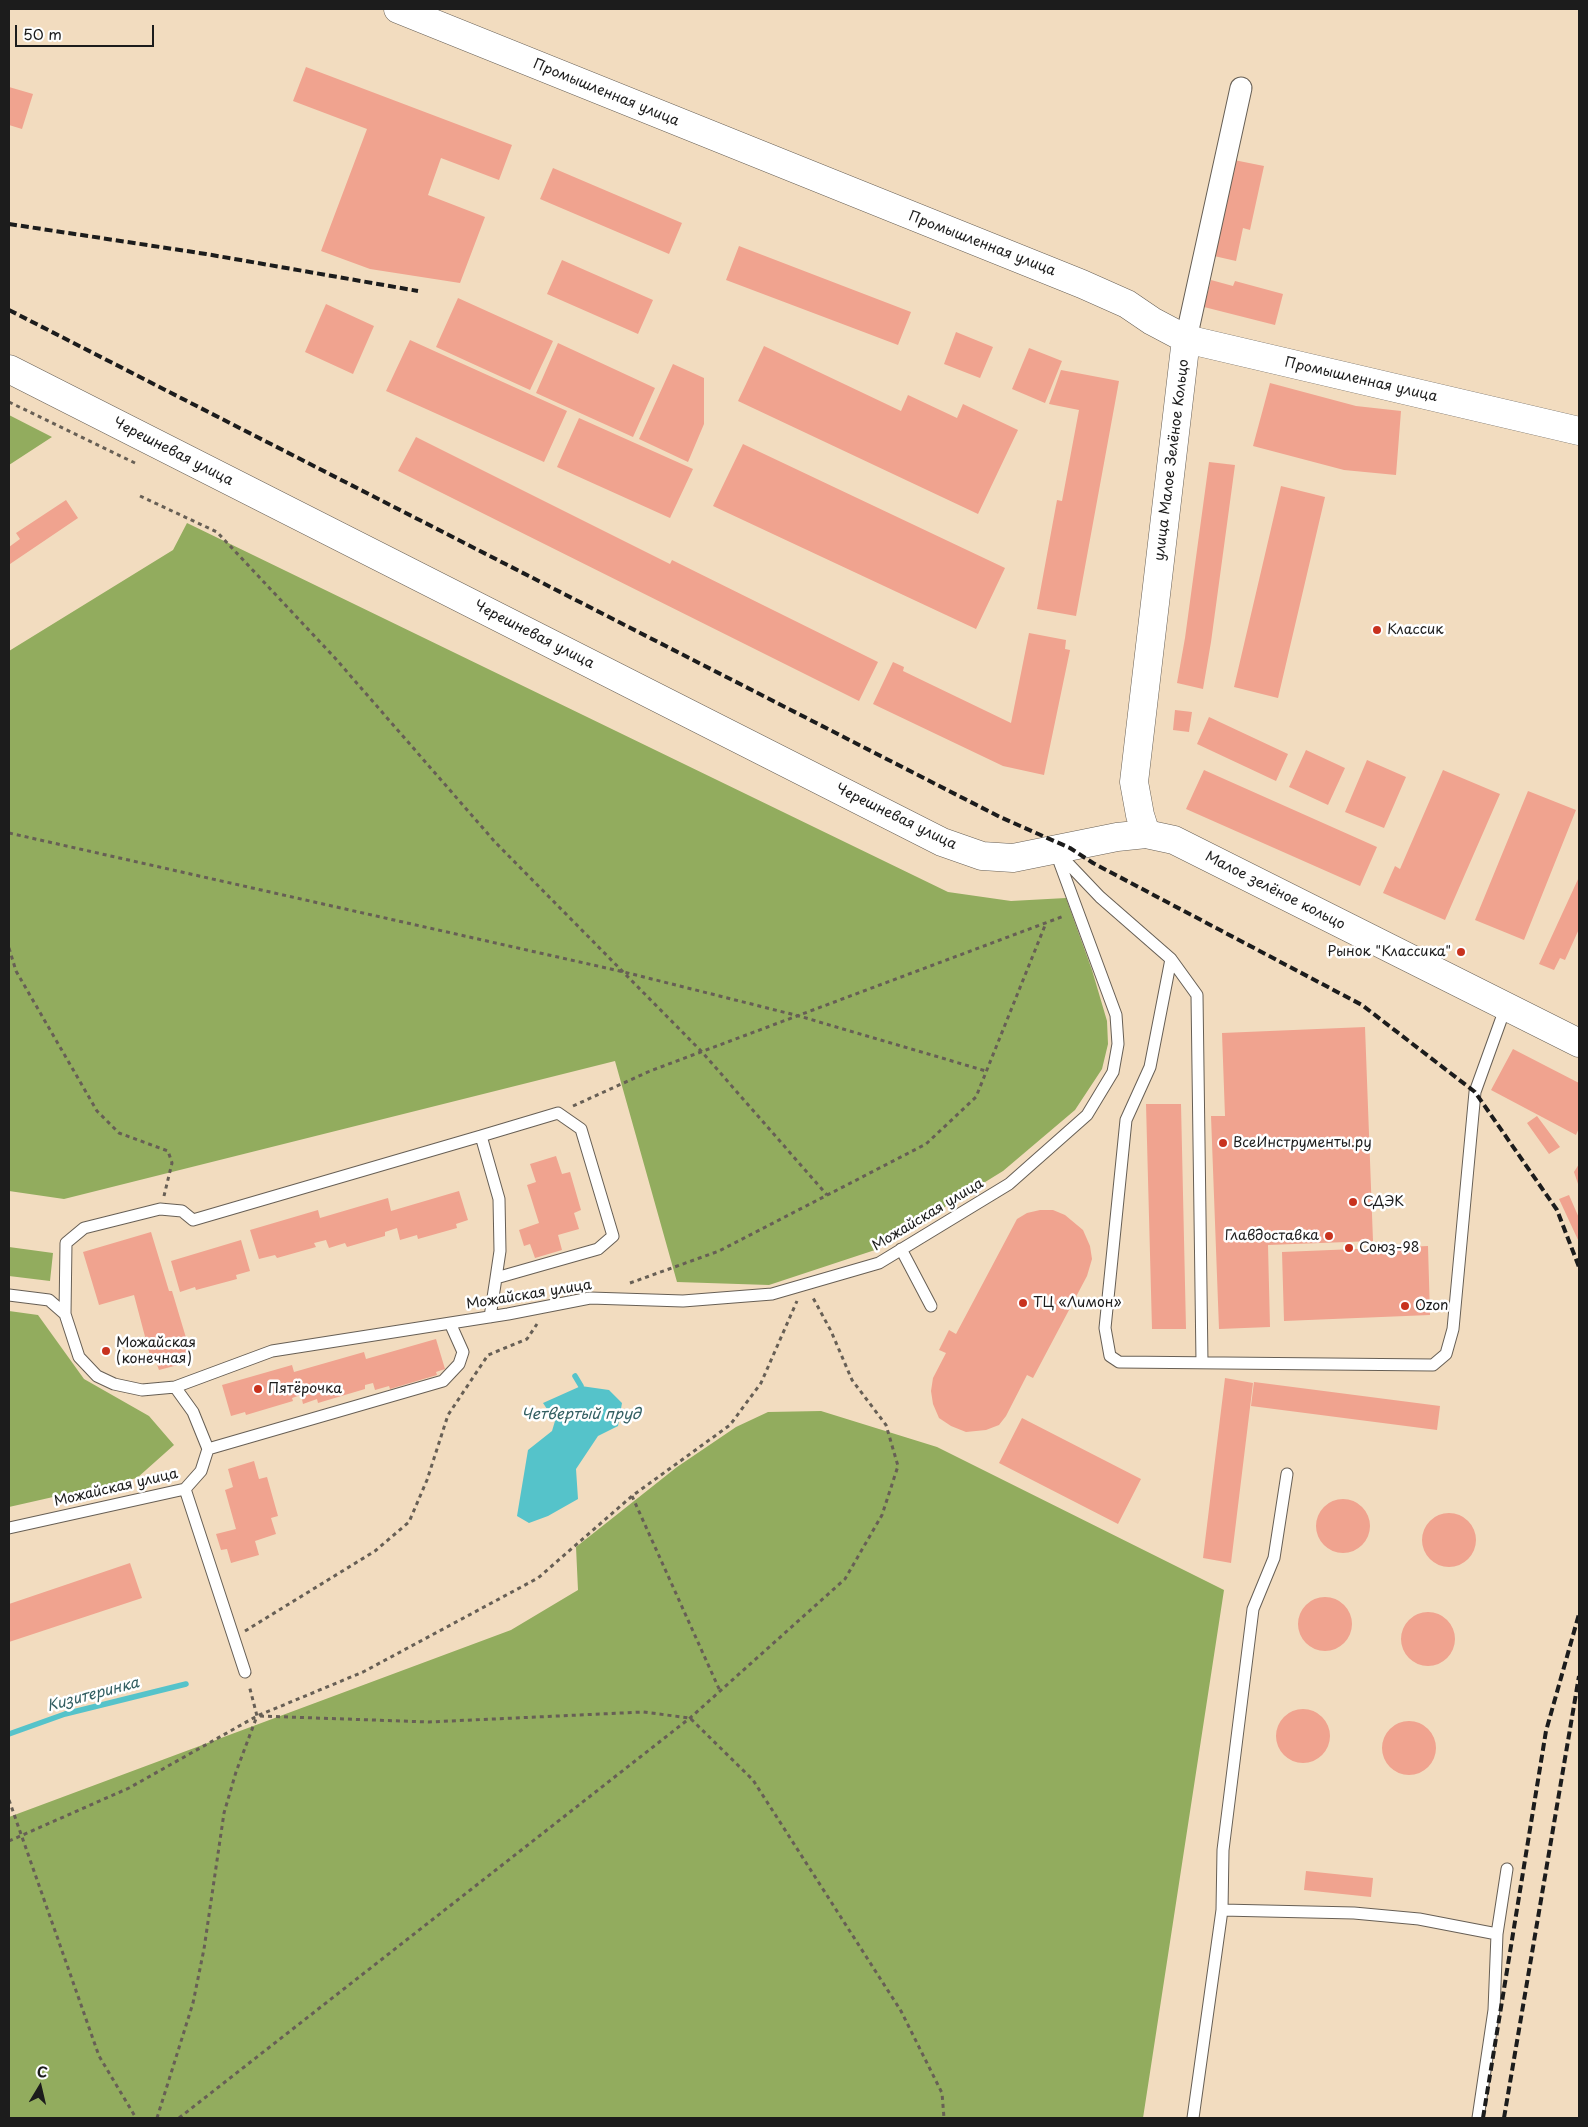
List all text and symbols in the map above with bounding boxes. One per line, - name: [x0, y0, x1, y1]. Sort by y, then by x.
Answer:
- scale bar: [18, 15, 156, 47]
- text: 50 m: [23, 22, 62, 45]
- street label: Промышленная улица: [530, 56, 682, 130]
- street label: Промышленная улица: [906, 208, 1058, 280]
- street label: Промышленная улица: [1283, 354, 1439, 406]
- street label: улица Малое Зелёное Кольцо: [1151, 358, 1193, 562]
- street label: Черешневая улица: [110, 414, 236, 490]
- street label: Черешневая улица: [471, 597, 597, 673]
- place label: Классик: [1387, 622, 1444, 638]
- marker: Классик: [1371, 624, 1383, 636]
- street label: Черешневая улица: [833, 780, 959, 854]
- street label: Малое зелёное кольцо: [1202, 848, 1348, 934]
- place label: Рынок "Классика": [1327, 944, 1451, 960]
- marker: Рынок "Классика": [1455, 946, 1467, 958]
- place label: ВсеИнструменты.ру: [1233, 1135, 1372, 1151]
- marker: ВсеИнструменты.ру: [1217, 1137, 1229, 1149]
- street label: Можайская улица: [869, 1175, 987, 1255]
- place label: СДЭК: [1363, 1194, 1404, 1210]
- marker: СДЭК: [1347, 1196, 1359, 1208]
- place label: Главдоставка: [1225, 1228, 1319, 1244]
- marker: Главдоставка: [1323, 1230, 1335, 1242]
- place label: Союз-98: [1359, 1240, 1419, 1256]
- marker: Союз-98: [1343, 1242, 1355, 1254]
- street label: Можайская улица: [465, 1277, 593, 1313]
- place label: ТЦ «Лимон»: [1033, 1295, 1122, 1311]
- marker: ТЦ «Лимон»: [1017, 1297, 1029, 1309]
- place label: Ozon: [1415, 1298, 1448, 1314]
- marker: Ozon: [1399, 1300, 1411, 1312]
- place label: Можайская (конечная): [116, 1335, 196, 1368]
- marker: Можайская (конечная): [100, 1345, 112, 1357]
- place label: Пятёрочка: [268, 1381, 342, 1397]
- marker: Пятёрочка: [252, 1383, 264, 1395]
- water label: Четвертый пруд: [521, 1406, 641, 1424]
- street label: Можайская улица: [52, 1466, 180, 1510]
- water label: Кизитеринка: [45, 1674, 141, 1716]
- text: С: [36, 2060, 49, 2083]
- north arrow: [15, 2062, 65, 2112]

